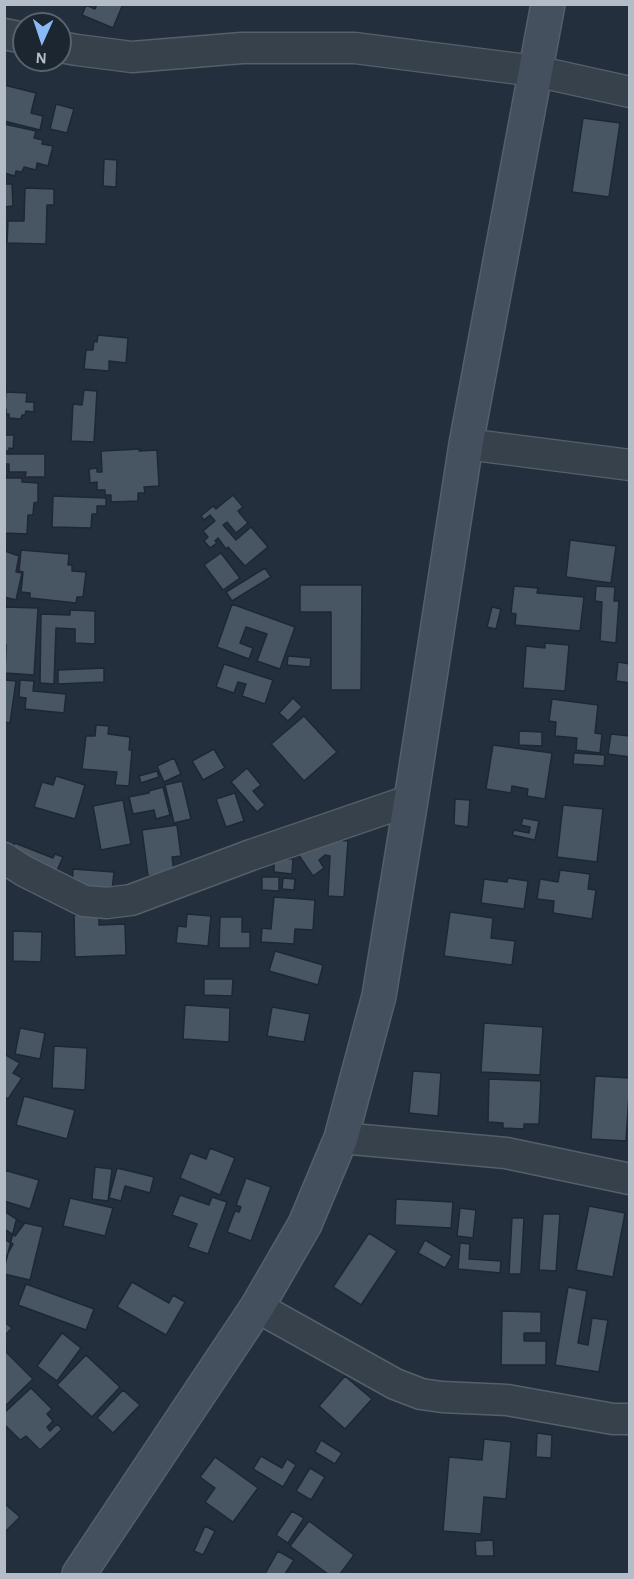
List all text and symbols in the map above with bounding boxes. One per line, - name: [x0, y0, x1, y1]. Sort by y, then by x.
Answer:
- north arrow: [12, 12, 72, 72]
- text: N: [35, 50, 47, 66]

